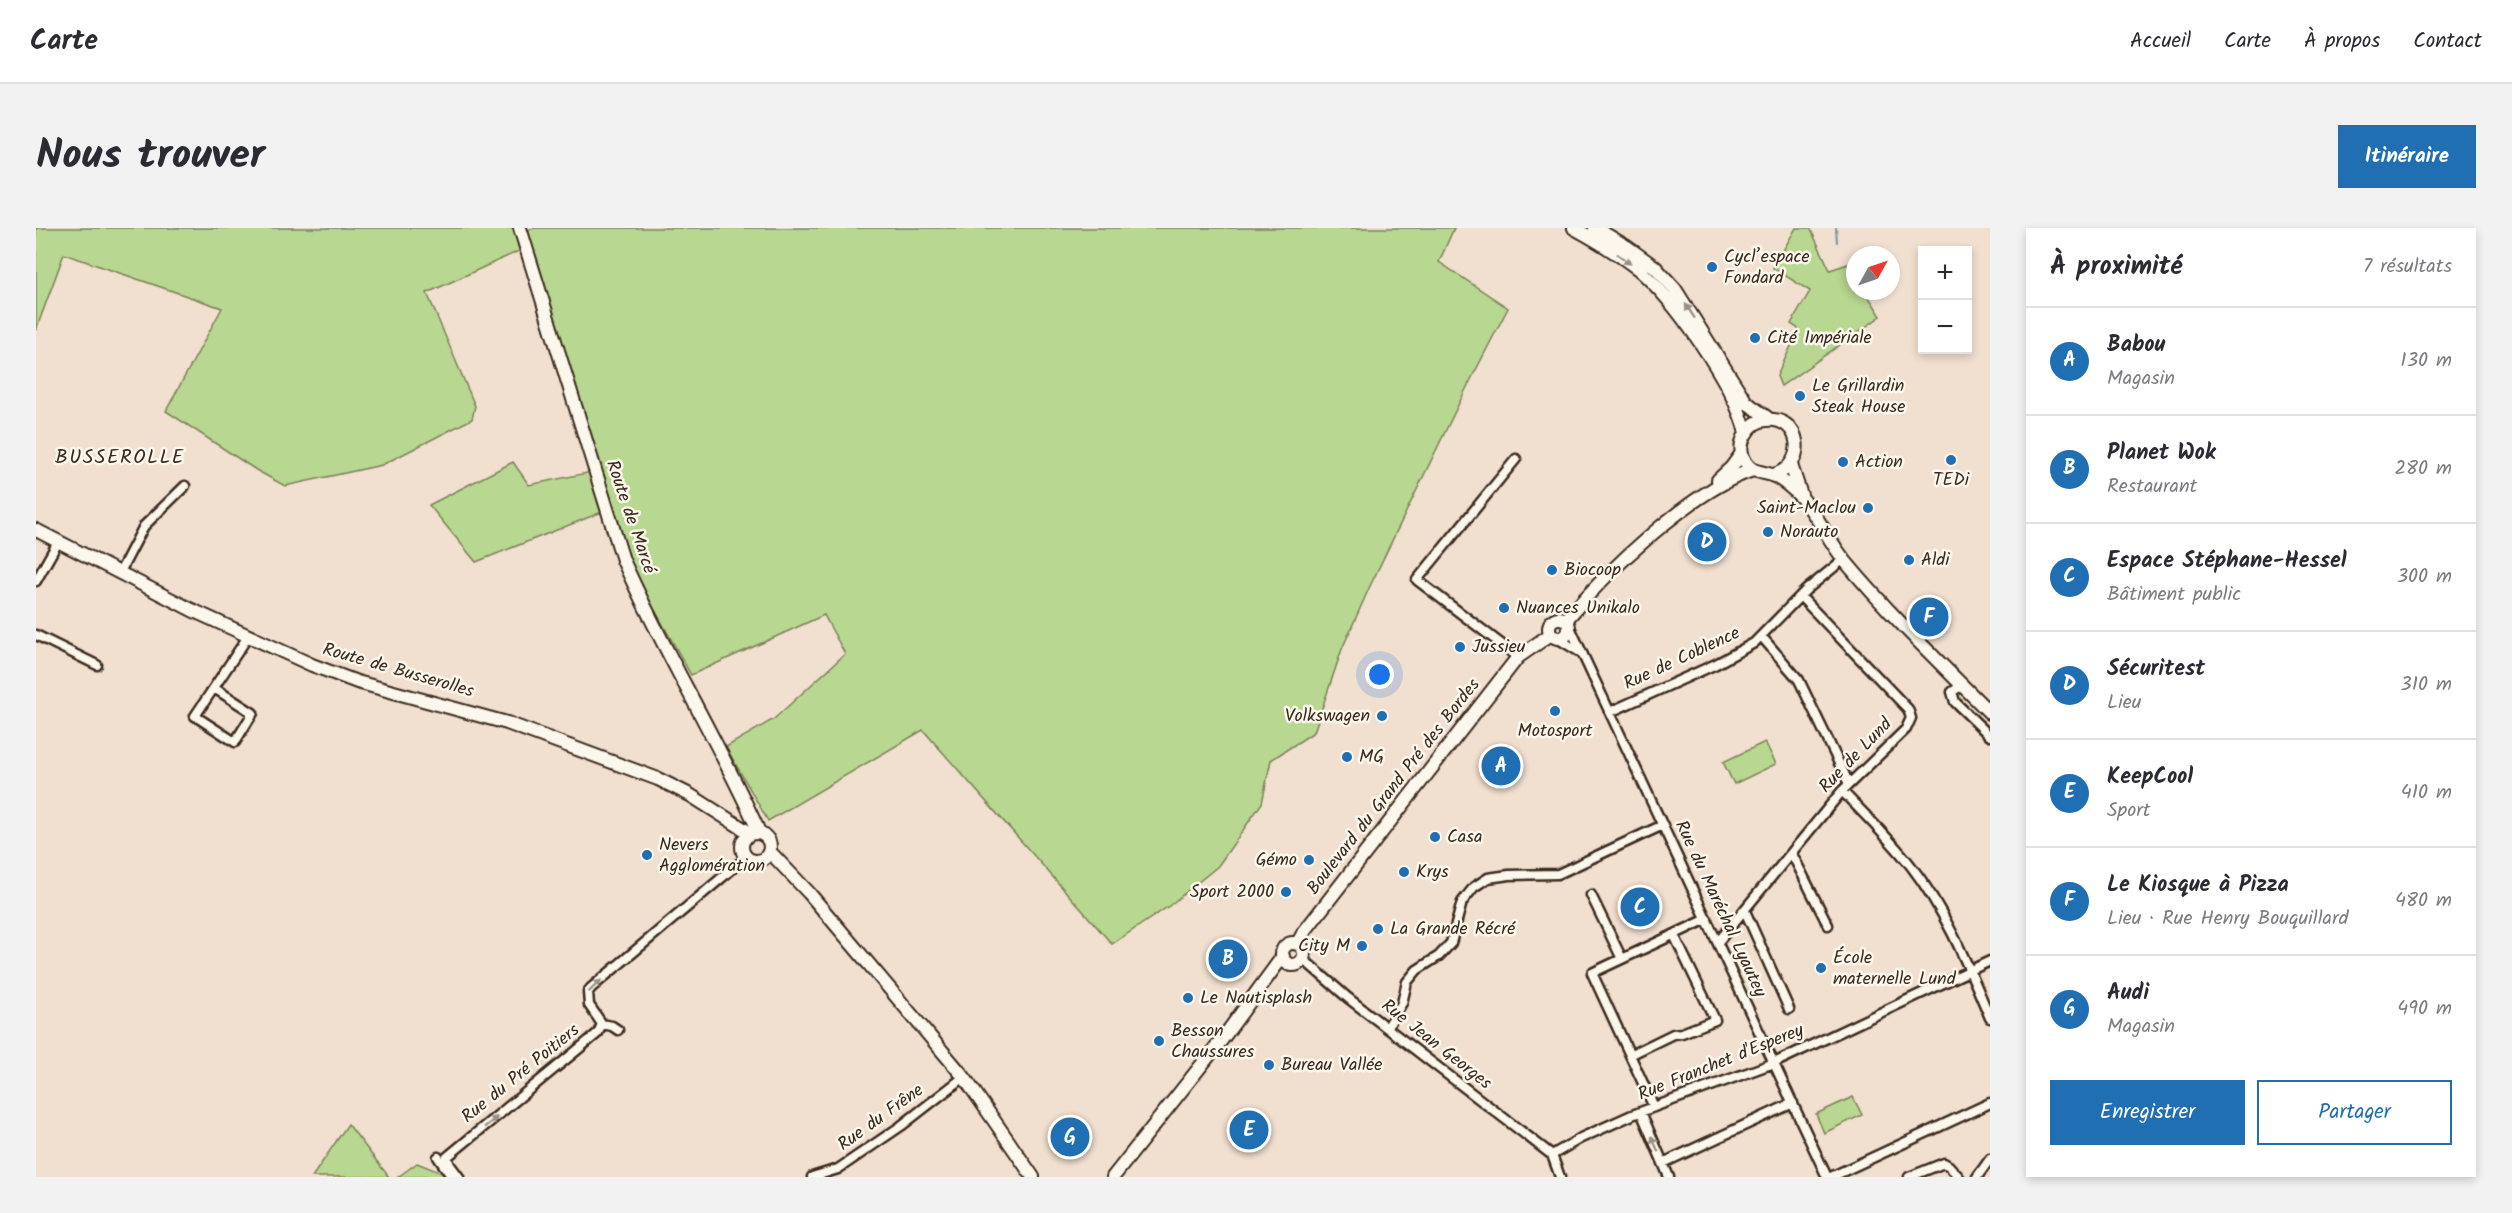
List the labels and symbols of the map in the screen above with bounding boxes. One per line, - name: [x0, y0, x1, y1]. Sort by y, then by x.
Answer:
- place label: Cycl’espace Fondard: [1724, 243, 1810, 293]
- north arrow: [1846, 246, 1900, 300]
- one-way arrow: [1615, 253, 1631, 265]
- marker: Cycl’espace Fondard: [1705, 260, 1719, 274]
- one-way arrow: [1684, 303, 1695, 319]
- place label: Cité Impériale: [1767, 324, 1872, 353]
- marker: Cité Impériale: [1748, 331, 1762, 345]
- place label: Le Grillardin Steak House: [1812, 372, 1905, 422]
- marker: Le Grillardin Steak House: [1793, 389, 1807, 403]
- district label: BUSSEROLLE: [55, 442, 185, 474]
- place label: Action: [1855, 448, 1903, 477]
- marker: TEDi: [1944, 453, 1958, 467]
- marker: Action: [1836, 455, 1850, 469]
- street label: Route de Marcé: [597, 456, 663, 579]
- place label: TEDi: [1933, 466, 1970, 495]
- place label: Saint-Maclou: [1757, 494, 1856, 523]
- marker: Saint-Maclou: [1861, 501, 1875, 515]
- place label: Norauto: [1780, 518, 1839, 547]
- pin: D: [1688, 520, 1726, 564]
- marker: Norauto: [1761, 525, 1775, 539]
- place label: Aldi: [1921, 546, 1950, 575]
- marker: Aldi: [1902, 553, 1916, 567]
- place label: Biocoop: [1564, 556, 1621, 585]
- marker: Biocoop: [1545, 563, 1559, 577]
- place label: Nuances Unikalo: [1516, 594, 1640, 623]
- pin: F: [1910, 594, 1948, 640]
- marker: Nuances Unikalo: [1497, 601, 1511, 615]
- street label: Rue de Coblence: [1619, 619, 1745, 699]
- place label: Jussieu: [1472, 633, 1526, 662]
- street label: Route de Busserolles: [319, 636, 477, 707]
- marker: Jussieu: [1453, 640, 1467, 654]
- your location: [1365, 660, 1394, 689]
- street label: Boulevard du Grand Pré des Bordes: [1300, 672, 1488, 902]
- place label: Volkswagen: [1285, 702, 1370, 731]
- marker: Motosport: [1548, 704, 1562, 718]
- marker: Volkswagen: [1375, 709, 1389, 723]
- street label: Rue de Lund: [1812, 711, 1900, 801]
- place label: Motosport: [1518, 717, 1593, 746]
- place label: MG: [1359, 743, 1384, 772]
- pin: A: [1482, 744, 1520, 788]
- marker: MG: [1340, 750, 1354, 764]
- street label: Rue du Maréchal Lyautey: [1666, 816, 1774, 1003]
- place label: Casa: [1447, 823, 1482, 852]
- marker: Casa: [1428, 830, 1442, 844]
- place label: Nevers Agglomération: [659, 831, 765, 881]
- place label: Gémo: [1256, 846, 1297, 875]
- marker: Nevers Agglomération: [640, 848, 654, 862]
- marker: Gémo: [1302, 853, 1316, 867]
- place label: Krys: [1416, 858, 1449, 887]
- marker: Krys: [1397, 865, 1411, 879]
- place label: Sport 2000: [1190, 878, 1274, 907]
- pin: C: [1620, 884, 1660, 930]
- marker: Sport 2000: [1279, 885, 1293, 899]
- place label: La Grande Récré: [1390, 915, 1516, 944]
- marker: La Grande Récré: [1371, 922, 1385, 936]
- place label: City M: [1298, 932, 1351, 961]
- pin: B: [1208, 936, 1248, 982]
- marker: City M: [1355, 939, 1369, 953]
- place label: École maternelle Lund: [1833, 944, 1957, 994]
- marker: École maternelle Lund: [1814, 961, 1828, 975]
- one-way arrow: [588, 979, 603, 993]
- place label: Le Nautisplash: [1200, 984, 1312, 1013]
- marker: Le Nautisplash: [1181, 991, 1195, 1005]
- street label: Rue Jean Georges: [1374, 992, 1498, 1098]
- street label: Rue Franchet d'Esperey: [1634, 1016, 1809, 1110]
- street label: Rue du Pré Poitiers: [455, 1017, 587, 1131]
- place label: Besson Chaussures: [1171, 1017, 1255, 1067]
- marker: Besson Chaussures: [1152, 1034, 1166, 1048]
- place label: Bureau Vallée: [1281, 1051, 1382, 1080]
- marker: Bureau Vallée: [1262, 1058, 1276, 1072]
- street label: Rue du Frêne: [832, 1077, 930, 1159]
- pin: E: [1230, 1108, 1268, 1152]
- pin: G: [1050, 1114, 1090, 1160]
- one-way arrow: [483, 1116, 499, 1129]
- one-way arrow: [1651, 1136, 1660, 1153]

